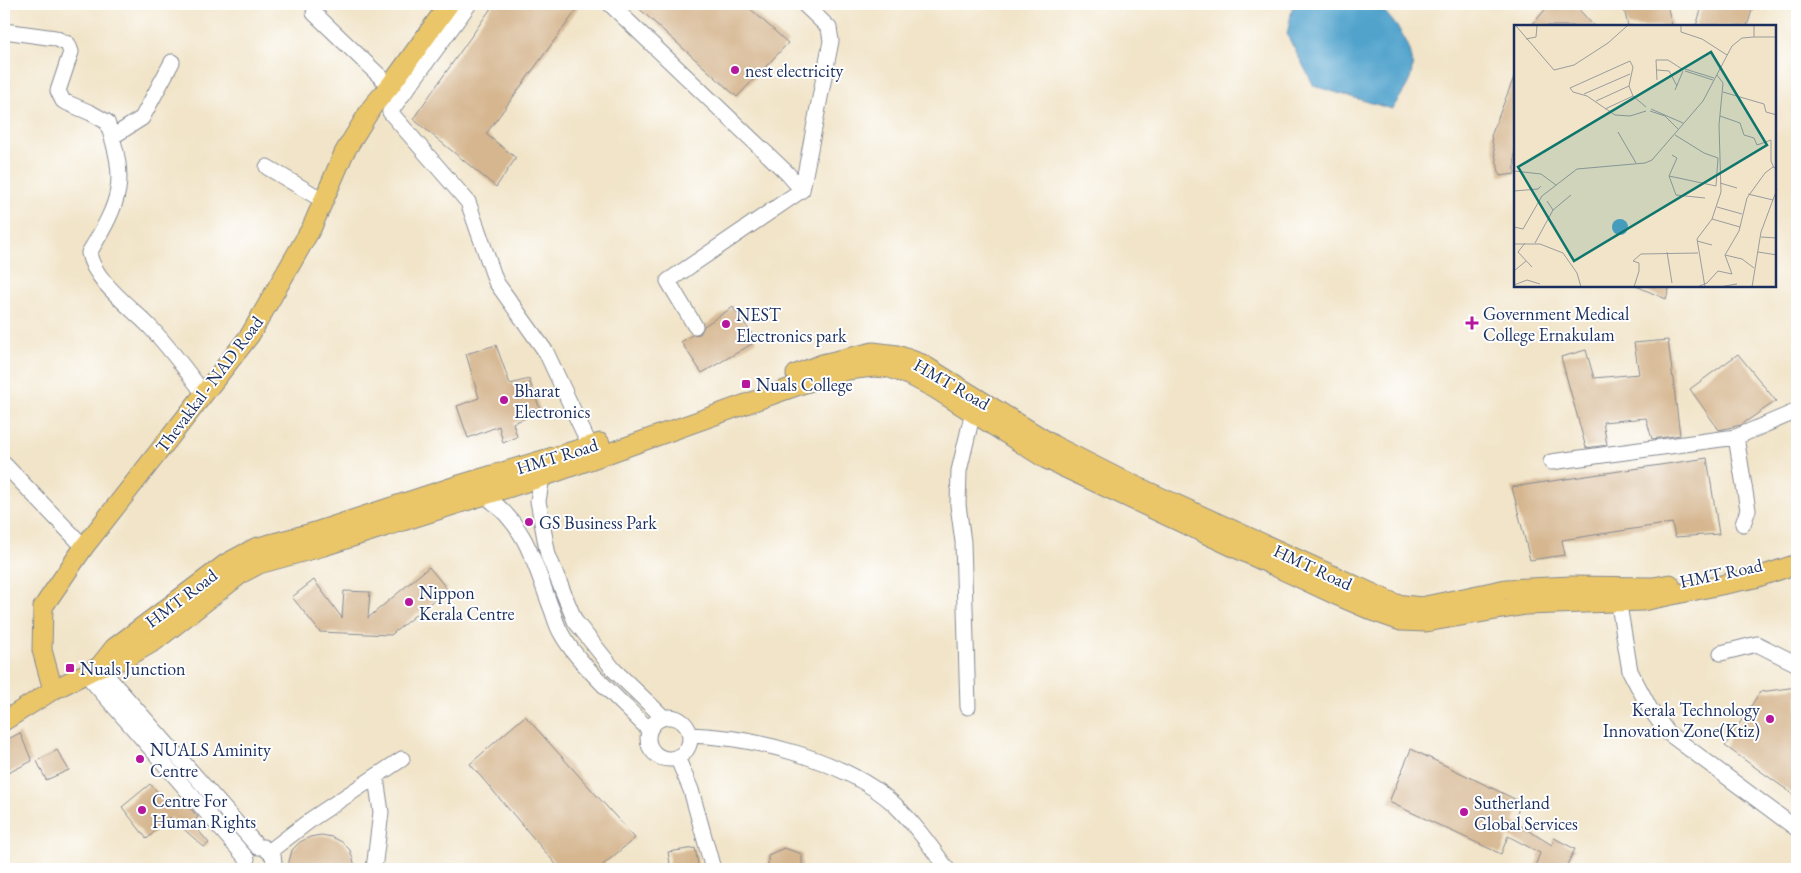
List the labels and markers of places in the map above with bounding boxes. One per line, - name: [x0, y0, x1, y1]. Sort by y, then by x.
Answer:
- place label: nest electricity: [745, 59, 844, 82]
- marker: nest electricity: [729, 64, 741, 76]
- place label: Government Medical College Ernakulam: [1483, 302, 1629, 346]
- place label: NEST Electronics park: [736, 303, 847, 347]
- marker: Government Medical College Ernakulam: [1465, 316, 1479, 330]
- marker: NEST Electronics park: [720, 318, 732, 330]
- place label: Nuals College: [756, 373, 853, 396]
- marker: Nuals College: [740, 378, 752, 390]
- place label: Bharat Electronics: [514, 379, 590, 423]
- marker: Bharat Electronics: [498, 394, 510, 406]
- place label: GS Business Park: [539, 511, 657, 534]
- marker: GS Business Park: [523, 516, 535, 528]
- place label: Nippon Kerala Centre: [419, 581, 515, 625]
- marker: Nippon Kerala Centre: [403, 596, 415, 608]
- place label: Nuals Junction: [80, 657, 186, 680]
- marker: Nuals Junction: [64, 662, 76, 674]
- place label: Kerala Technology Innovation Zone(Ktiz): [1603, 698, 1760, 742]
- marker: Kerala Technology Innovation Zone(Ktiz): [1764, 713, 1776, 725]
- place label: NUALS Aminity Centre: [150, 738, 271, 782]
- marker: NUALS Aminity Centre: [134, 753, 146, 765]
- place label: Centre For Human Rights: [152, 789, 256, 833]
- place label: Sutherland Global Services: [1474, 791, 1578, 835]
- marker: Centre For Human Rights: [136, 804, 148, 816]
- marker: Sutherland Global Services: [1458, 806, 1470, 818]

